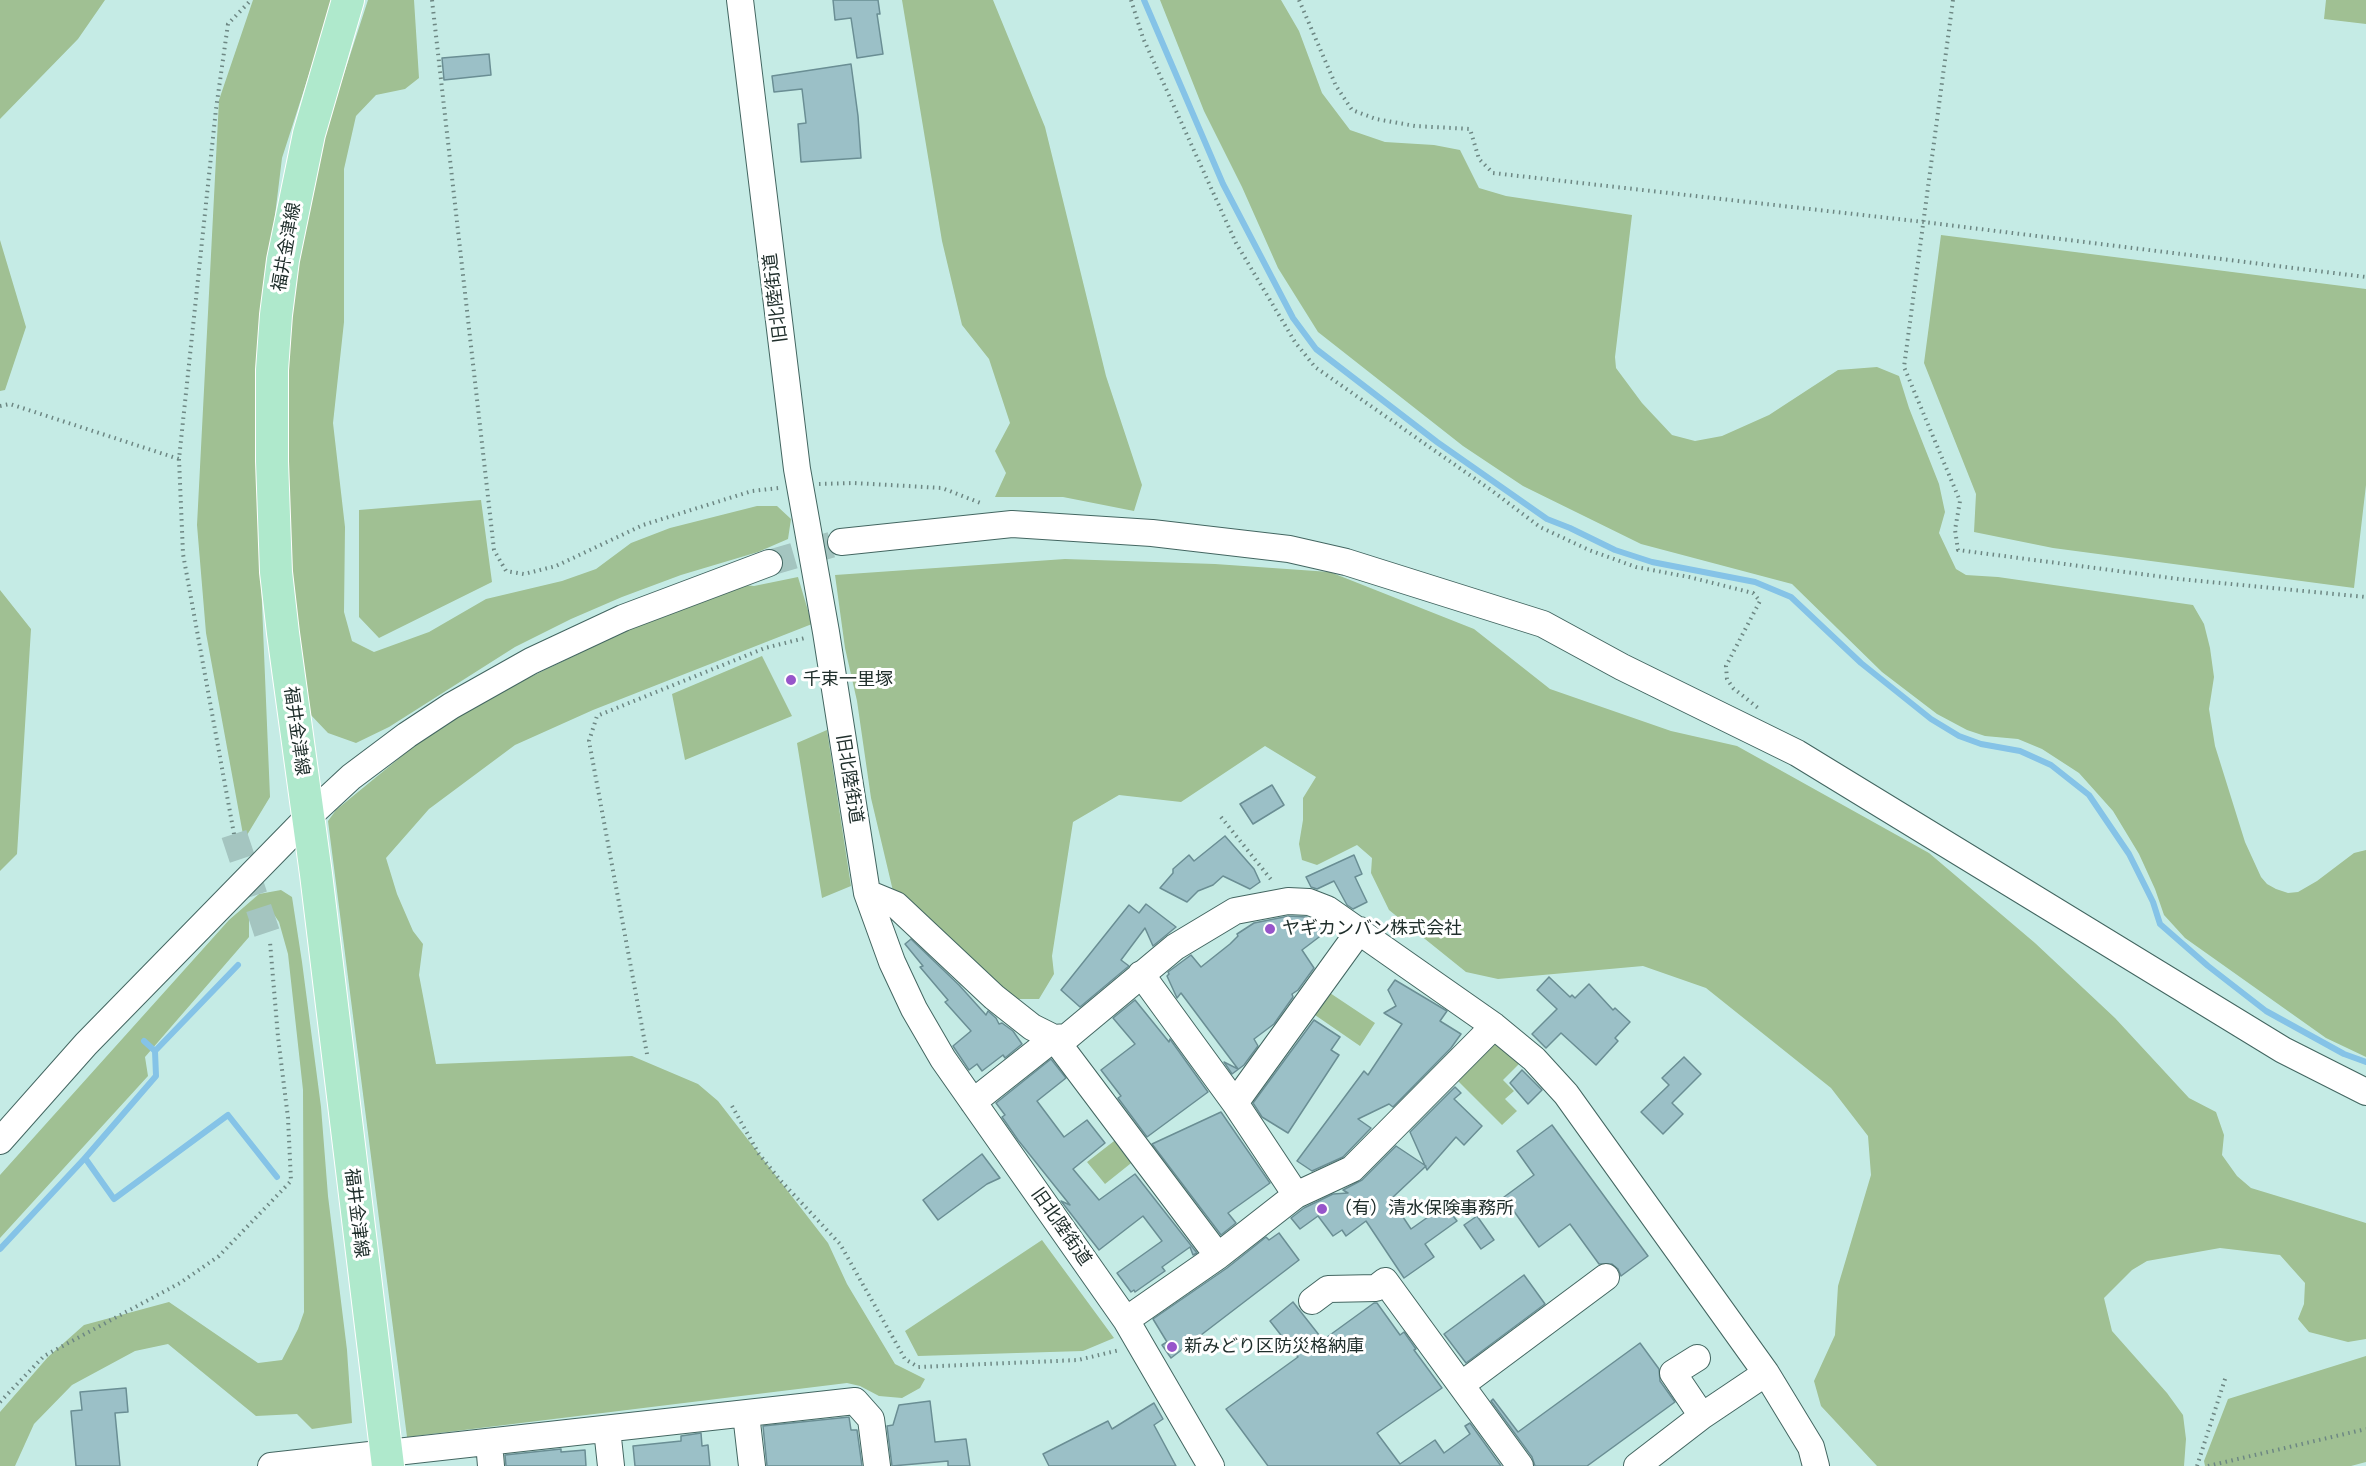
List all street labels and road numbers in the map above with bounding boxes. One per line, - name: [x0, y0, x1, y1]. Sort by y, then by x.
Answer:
- street label: 福井金津線: [269, 201, 305, 293]
- street label: 旧北陸街道: [760, 252, 792, 344]
- street label: 福井金津線: [279, 685, 313, 777]
- street label: 旧北陸街道: [831, 733, 867, 825]
- street label: 福井金津線: [340, 1167, 372, 1259]
- street label: 旧北陸街道: [1026, 1184, 1096, 1270]

